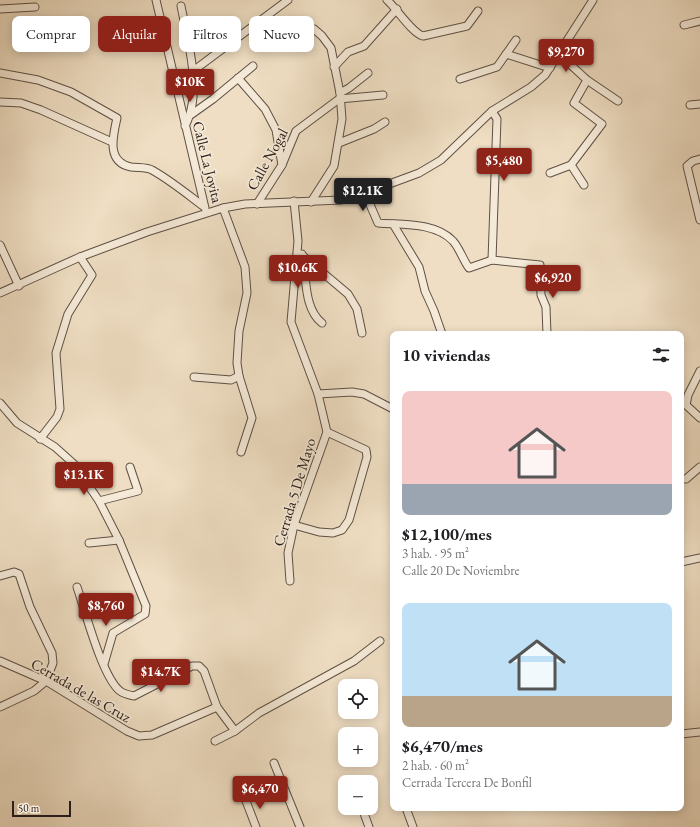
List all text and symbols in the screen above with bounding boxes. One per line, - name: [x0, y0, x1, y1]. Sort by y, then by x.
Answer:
- chip: Comprar: [12, 16, 90, 52]
- chip: Alquilar: [98, 16, 171, 52]
- chip: Filtros: [179, 16, 241, 52]
- chip: Nuevo: [249, 16, 314, 52]
- pin: $9,270: [533, 39, 599, 73]
- text: $9,270: [548, 43, 584, 60]
- pin: $10K: [166, 69, 214, 103]
- text: $10K: [175, 73, 205, 90]
- street label: Calle La Joyita: [189, 119, 227, 205]
- street label: Calle Nogal: [242, 124, 292, 193]
- pin: $5,480: [471, 148, 537, 182]
- text: $5,480: [486, 152, 522, 169]
- pin: $12.1K: [330, 178, 396, 212]
- text: $12.1K: [343, 182, 383, 199]
- pin: $10.6K: [265, 255, 331, 289]
- text: $10.6K: [278, 259, 318, 276]
- pin: $6,920: [520, 265, 586, 299]
- text: $6,920: [535, 269, 571, 286]
- text: 10 viviendas: [402, 344, 490, 366]
- icon: filters: [650, 344, 672, 366]
- icon: home: [501, 417, 573, 489]
- street label: Cerrada 5 De Mayo: [269, 436, 319, 548]
- pin: $13.1K: [51, 462, 117, 496]
- text: $13.1K: [64, 466, 104, 483]
- text: $12,100/mes: [402, 523, 492, 545]
- text: 3 hab. · 95 m²: [402, 545, 469, 562]
- text: Calle 20 De Noviembre: [402, 562, 520, 579]
- pin: $8,760: [73, 593, 139, 627]
- text: $8,760: [88, 597, 124, 614]
- icon: home: [501, 629, 573, 701]
- street label: Cerrada de las Cruz: [28, 654, 135, 726]
- pin: $14.7K: [128, 659, 194, 693]
- text: $14.7K: [141, 663, 181, 680]
- map controls: [338, 679, 378, 815]
- button: locate: [338, 679, 378, 719]
- button: +: [338, 727, 378, 767]
- text: $6,470/mes: [402, 735, 483, 757]
- text: 2 hab. · 60 m²: [402, 757, 469, 774]
- text: Cerrada Tercera De Bonfil: [402, 774, 532, 791]
- button: −: [338, 775, 378, 815]
- pin: $6,470: [227, 776, 293, 810]
- text: $6,470: [242, 780, 278, 797]
- scale bar: [12, 799, 71, 818]
- text: 50 m: [18, 801, 39, 815]

